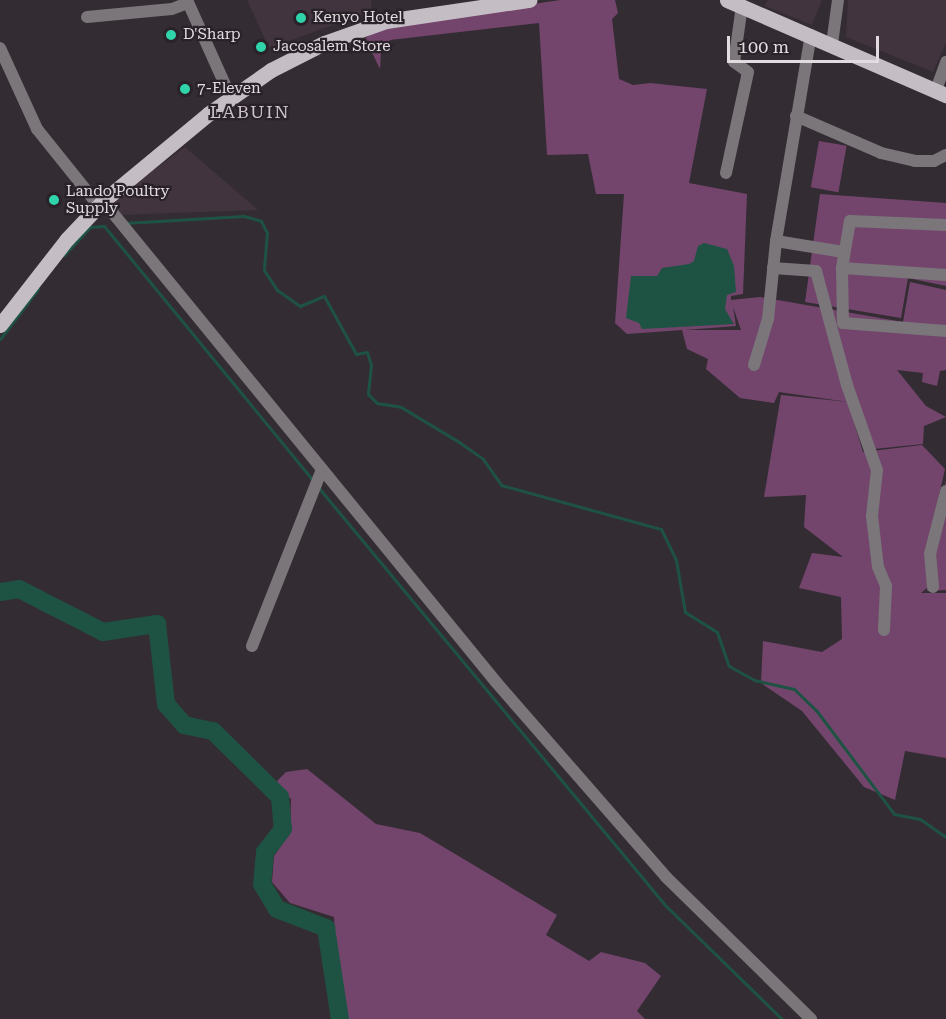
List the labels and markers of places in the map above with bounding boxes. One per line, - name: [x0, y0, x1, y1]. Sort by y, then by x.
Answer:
- place label: Kenyo Hotel: [313, 9, 403, 27]
- marker: Kenyo Hotel: [294, 11, 308, 25]
- place label: D'Sharp: [183, 26, 241, 44]
- marker: D'Sharp: [164, 28, 178, 42]
- place label: Jacosalem Store: [273, 38, 390, 56]
- marker: Jacosalem Store: [254, 40, 268, 54]
- place label: 7-Eleven: [197, 80, 261, 98]
- marker: 7-Eleven: [178, 82, 192, 96]
- place label: Lando Poultry Supply: [66, 182, 169, 217]
- marker: Lando Poultry Supply: [47, 193, 61, 207]

